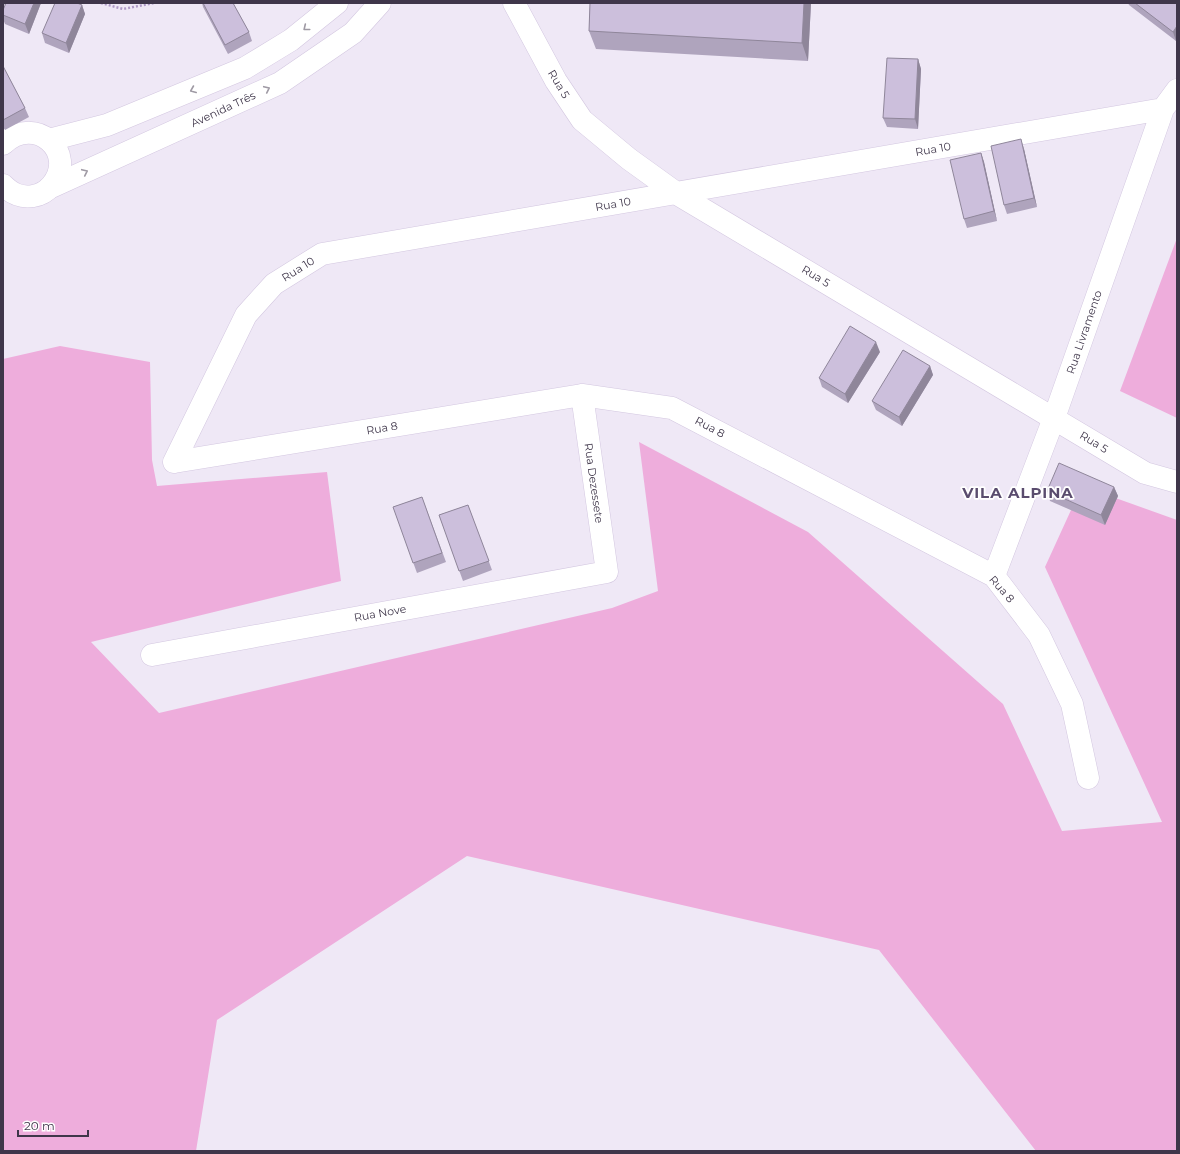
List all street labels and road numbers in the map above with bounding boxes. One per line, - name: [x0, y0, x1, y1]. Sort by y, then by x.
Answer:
- street label: Rua 5: [545, 67, 573, 101]
- street label: Avenida Três: [188, 88, 258, 130]
- street label: Rua 10: [914, 139, 952, 159]
- street label: Rua 10: [594, 194, 632, 214]
- street label: Rua 10: [279, 254, 317, 284]
- street label: Rua 5: [799, 262, 833, 290]
- street label: Rua Livramento: [1063, 288, 1105, 376]
- street label: Rua 8: [693, 413, 727, 441]
- street label: Rua 8: [365, 419, 399, 437]
- street label: Rua 5: [1077, 428, 1111, 456]
- street label: Rua Dezessete: [581, 442, 607, 524]
- street label: Rua 8: [986, 572, 1018, 606]
- street label: Rua Nove: [353, 601, 408, 624]

